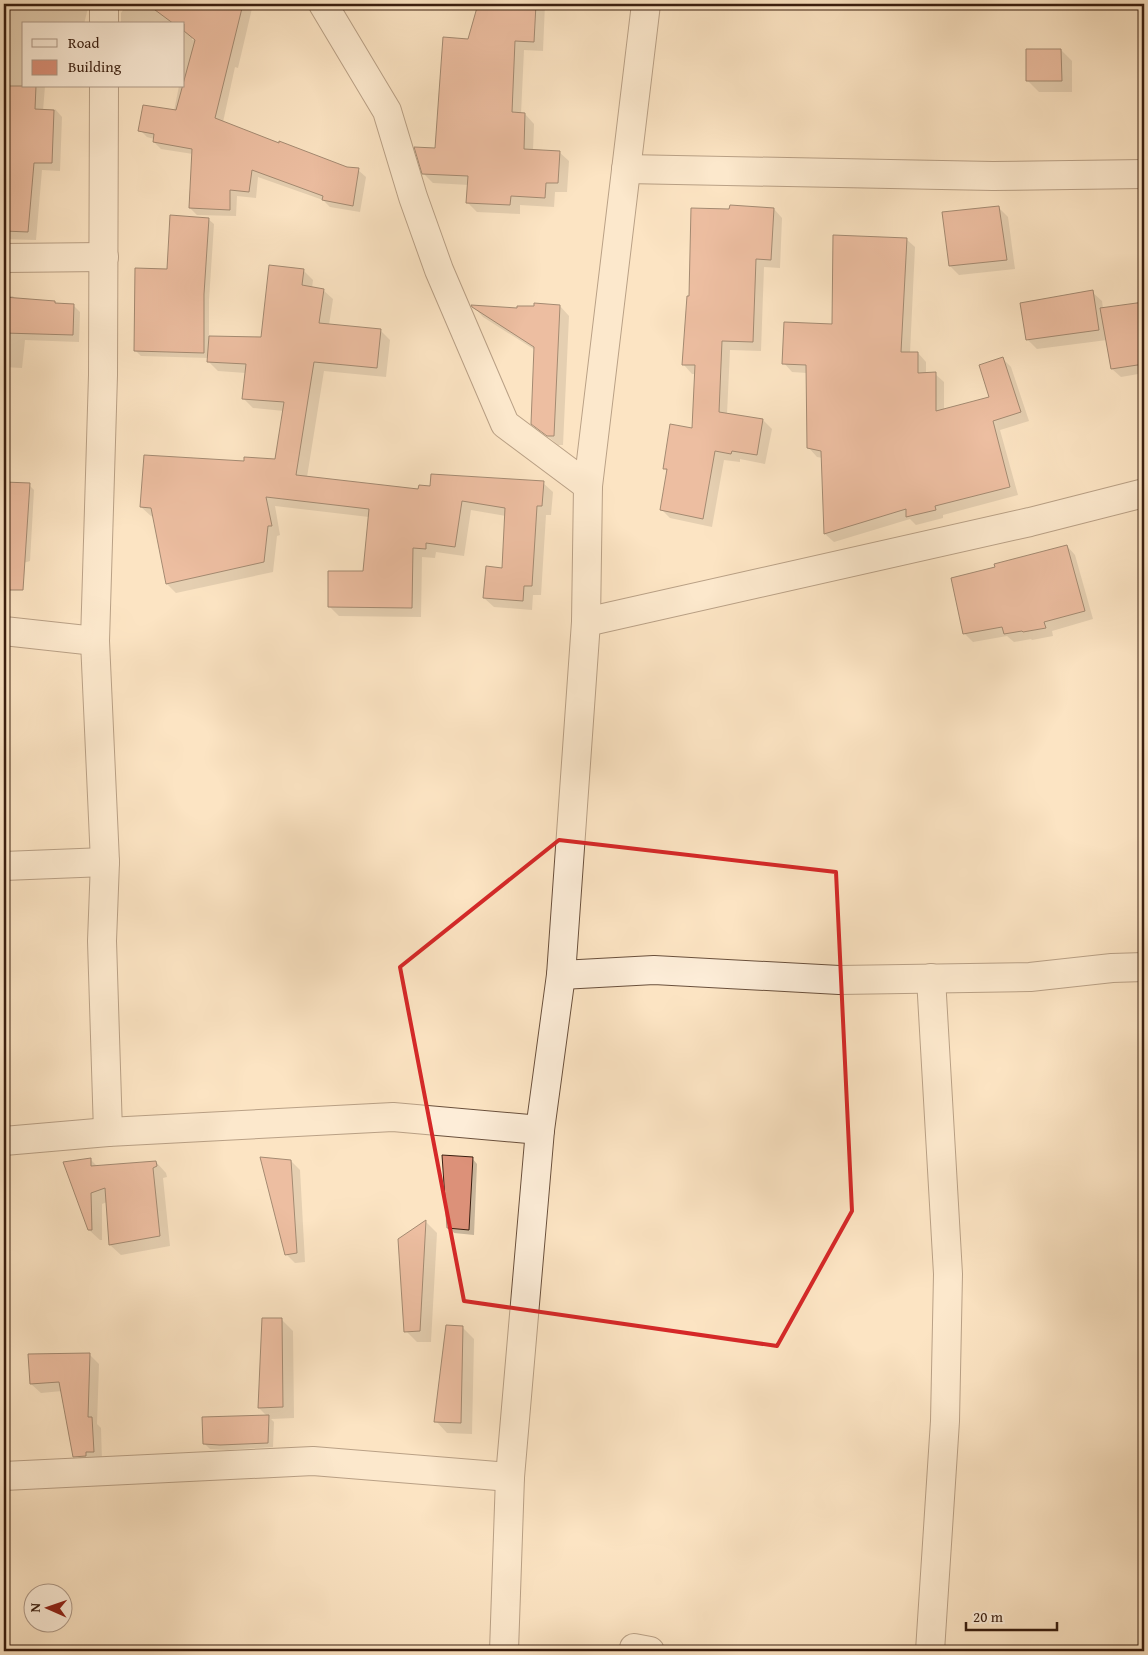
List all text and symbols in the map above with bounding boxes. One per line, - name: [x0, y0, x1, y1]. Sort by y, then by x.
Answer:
- legend: [22, 22, 185, 88]
- text: Road: [68, 32, 99, 53]
- text: Building: [68, 56, 122, 77]
- north arrow: [22, 1582, 72, 1632]
- scale bar: [966, 1600, 1057, 1632]
- text: N: [25, 1602, 45, 1613]
- text: 20 m: [973, 1606, 1004, 1627]

